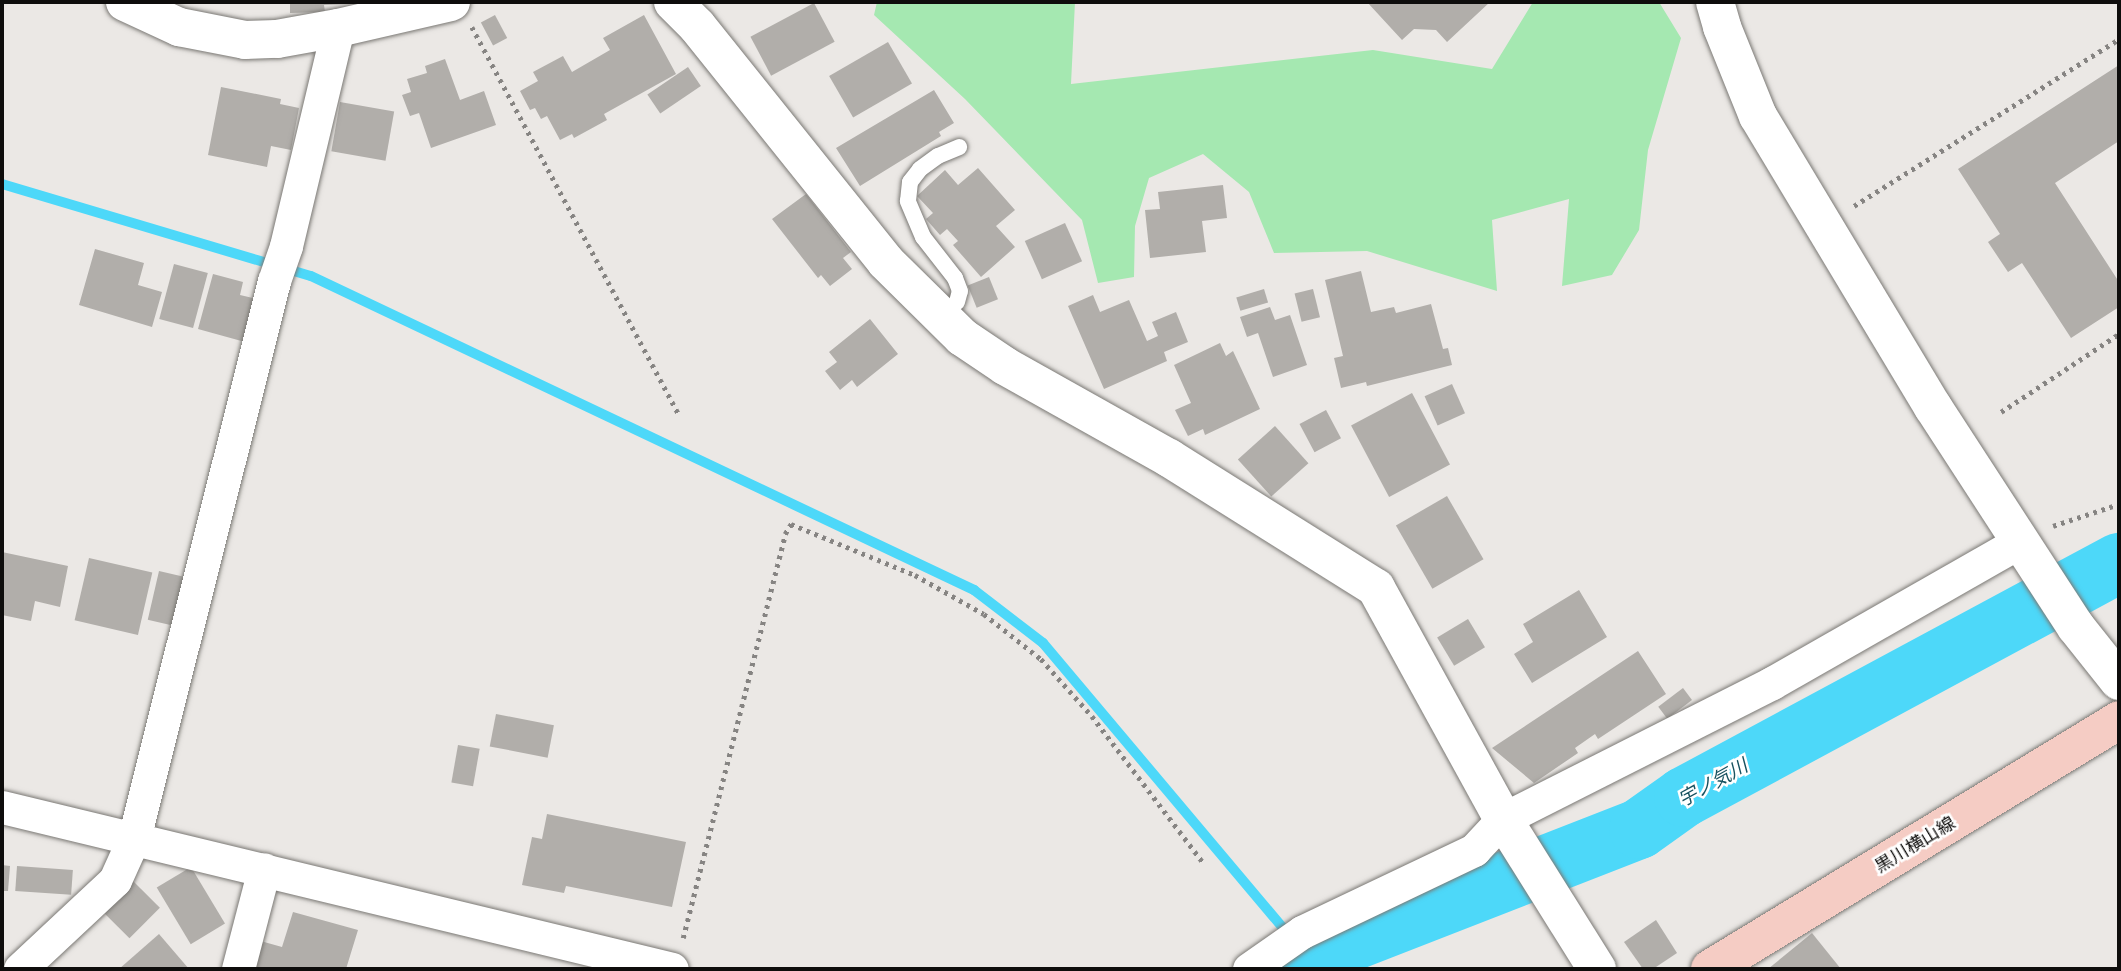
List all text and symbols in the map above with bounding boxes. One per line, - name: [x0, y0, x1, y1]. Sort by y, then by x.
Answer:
- water label: 宇ノ気川: [1674, 755, 1752, 811]
- street label: 黒川横山線: [1871, 813, 1959, 877]

